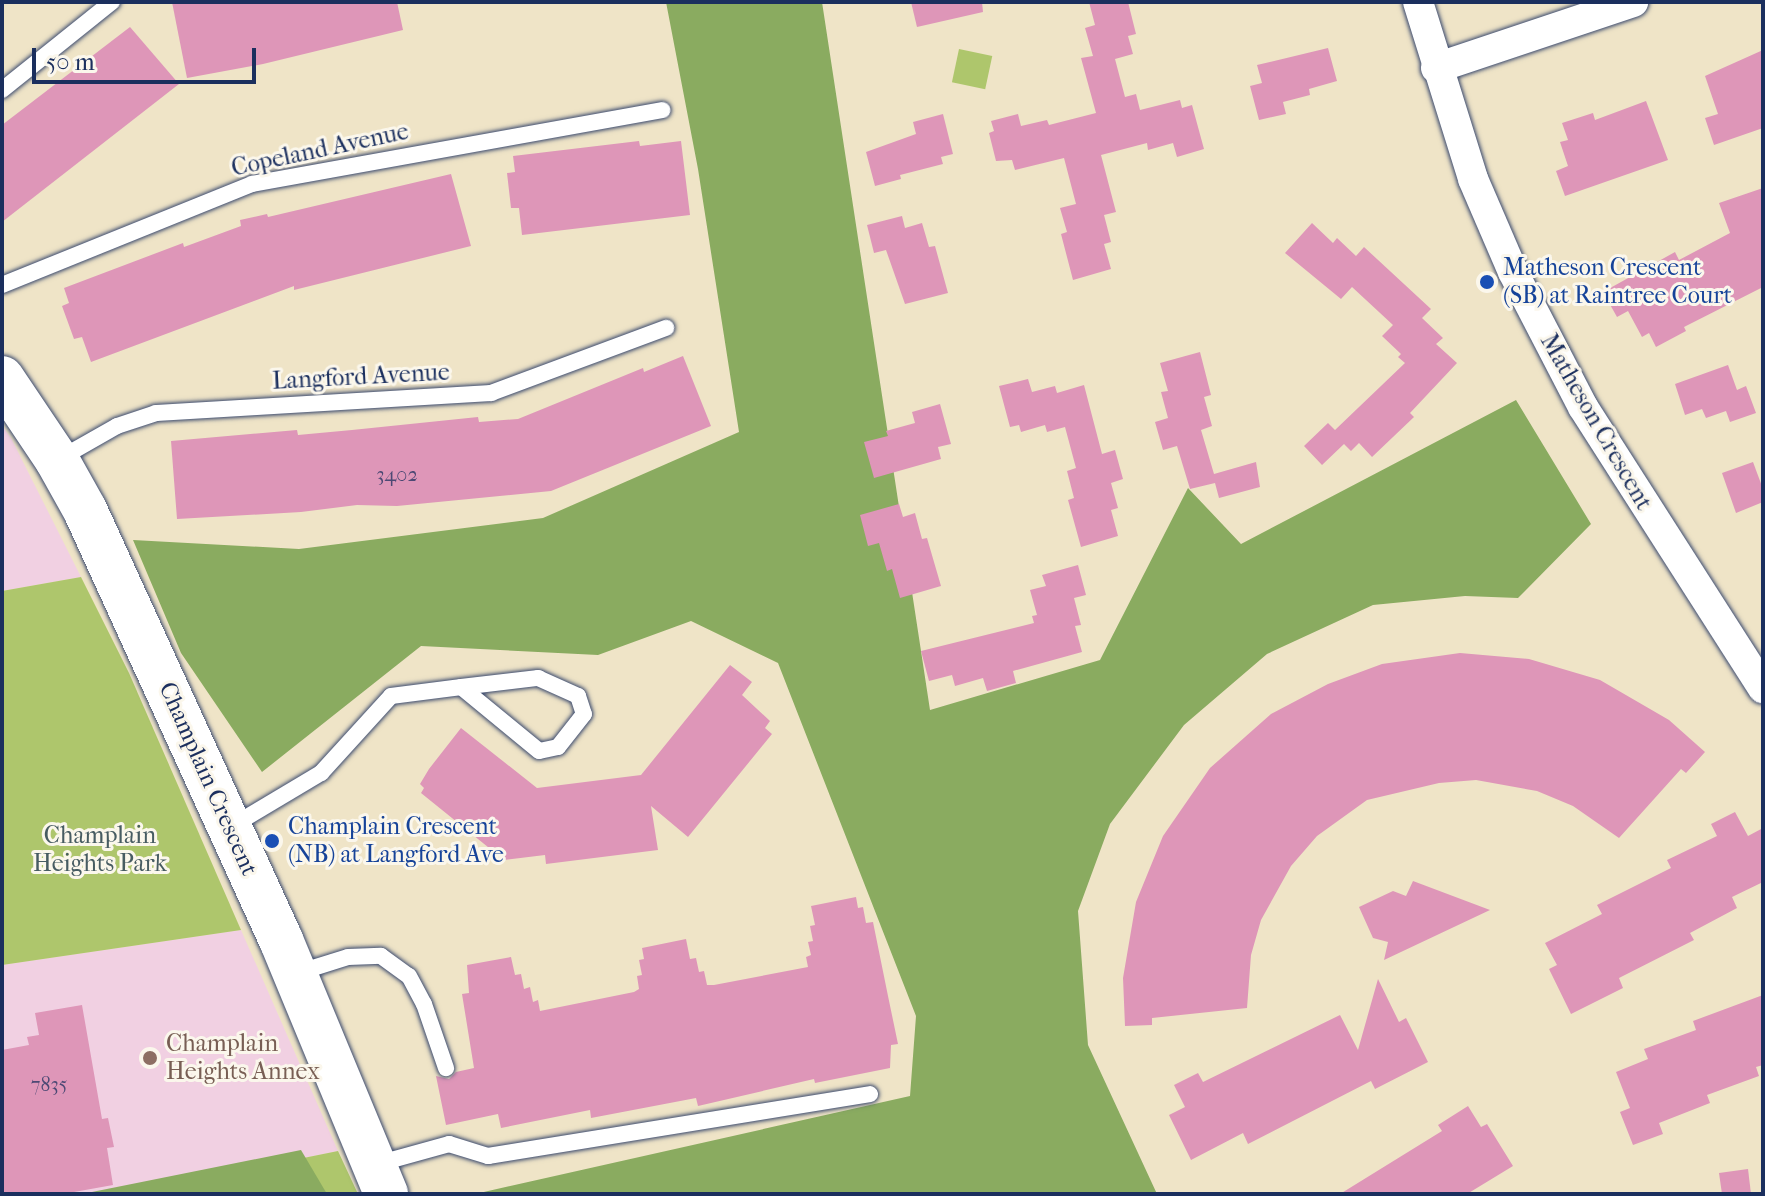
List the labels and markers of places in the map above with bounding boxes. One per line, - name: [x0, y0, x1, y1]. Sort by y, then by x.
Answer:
- place label: Matheson Crescent (SB) at Raintree Court: [1503, 254, 1732, 310]
- marker: Matheson Crescent (SB) at Raintree Court: [1478, 273, 1496, 291]
- place label: Champlain Crescent (NB) at Langford Ave: [288, 813, 504, 869]
- marker: Champlain Crescent (NB) at Langford Ave: [263, 832, 281, 850]
- place label: Champlain Heights Annex: [166, 1030, 320, 1086]
- marker: Champlain Heights Annex: [141, 1049, 159, 1067]

